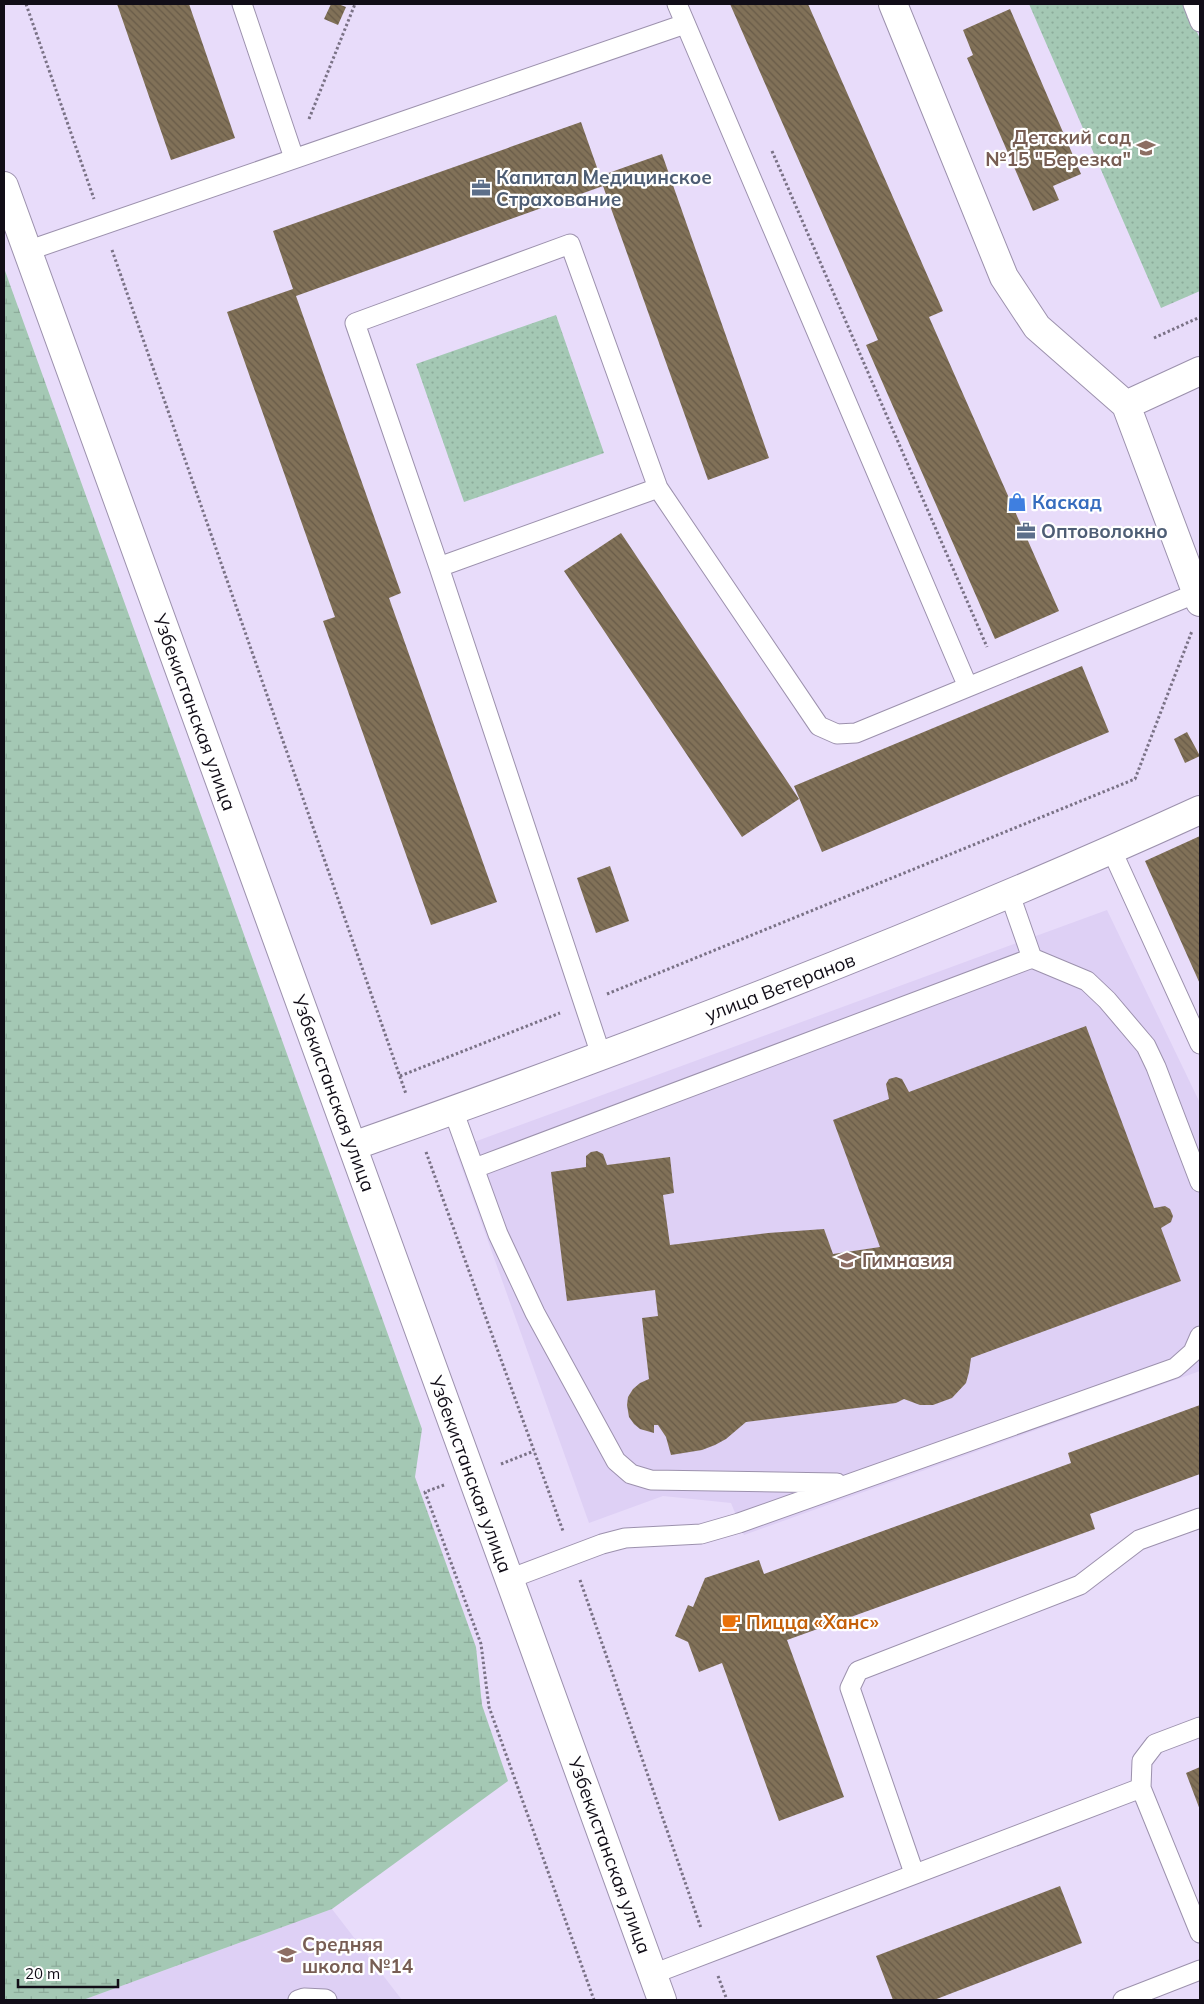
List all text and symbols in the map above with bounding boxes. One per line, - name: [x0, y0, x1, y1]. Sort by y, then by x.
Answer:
- place label: Детский сад №15 "Березка": [985, 125, 1131, 171]
- school or university icon: Детский сад №15 "Березка": [1135, 137, 1157, 159]
- place label: Капитал Медицинское Страхование: [496, 165, 712, 211]
- office icon: Капитал Медицинское Страхование: [470, 177, 492, 199]
- place label: Каскад: [1032, 490, 1102, 514]
- shop icon: Каскад: [1006, 491, 1028, 513]
- place label: Оптоволокно: [1041, 519, 1168, 543]
- office icon: Оптоволокно: [1015, 520, 1037, 542]
- street label: Узбекистанская улица: [148, 609, 242, 814]
- street label: улица Ветеранов: [701, 947, 859, 1027]
- street label: Узбекистанская улица: [287, 990, 381, 1195]
- place label: Гимназия: [862, 1248, 953, 1272]
- school or university icon: Гимназия: [836, 1249, 858, 1271]
- street label: Узбекистанская улица: [424, 1371, 518, 1576]
- place label: Пицца «Ханс»: [746, 1610, 879, 1634]
- cafe icon: Пицца «Ханс»: [720, 1611, 742, 1633]
- street label: Узбекистанская улица: [563, 1752, 657, 1957]
- place label: Средняя школа №14: [302, 1932, 414, 1978]
- school or university icon: Средняя школа №14: [276, 1944, 298, 1966]
- scale bar: [18, 1956, 118, 1988]
- text: 20 m: [25, 1964, 60, 1983]

